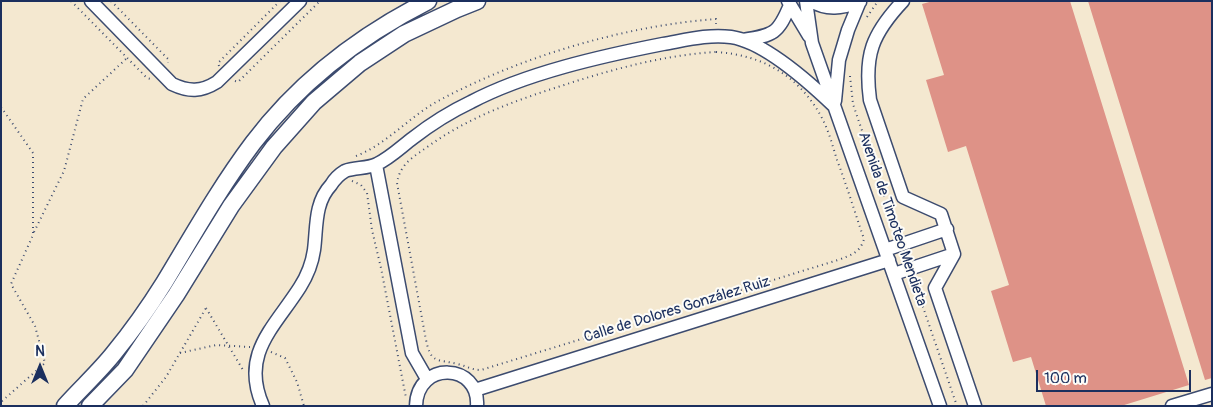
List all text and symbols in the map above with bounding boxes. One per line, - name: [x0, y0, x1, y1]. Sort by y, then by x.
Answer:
- street label: Avenida de Timoteo Mendieta: [854, 129, 930, 309]
- street label: Calle de Dolores González Ruiz: [582, 273, 772, 347]
- north arrow: [15, 342, 65, 392]
- text: N: [35, 343, 45, 360]
- scale bar: [1038, 360, 1193, 392]
- text: 100 m: [1044, 369, 1087, 388]

